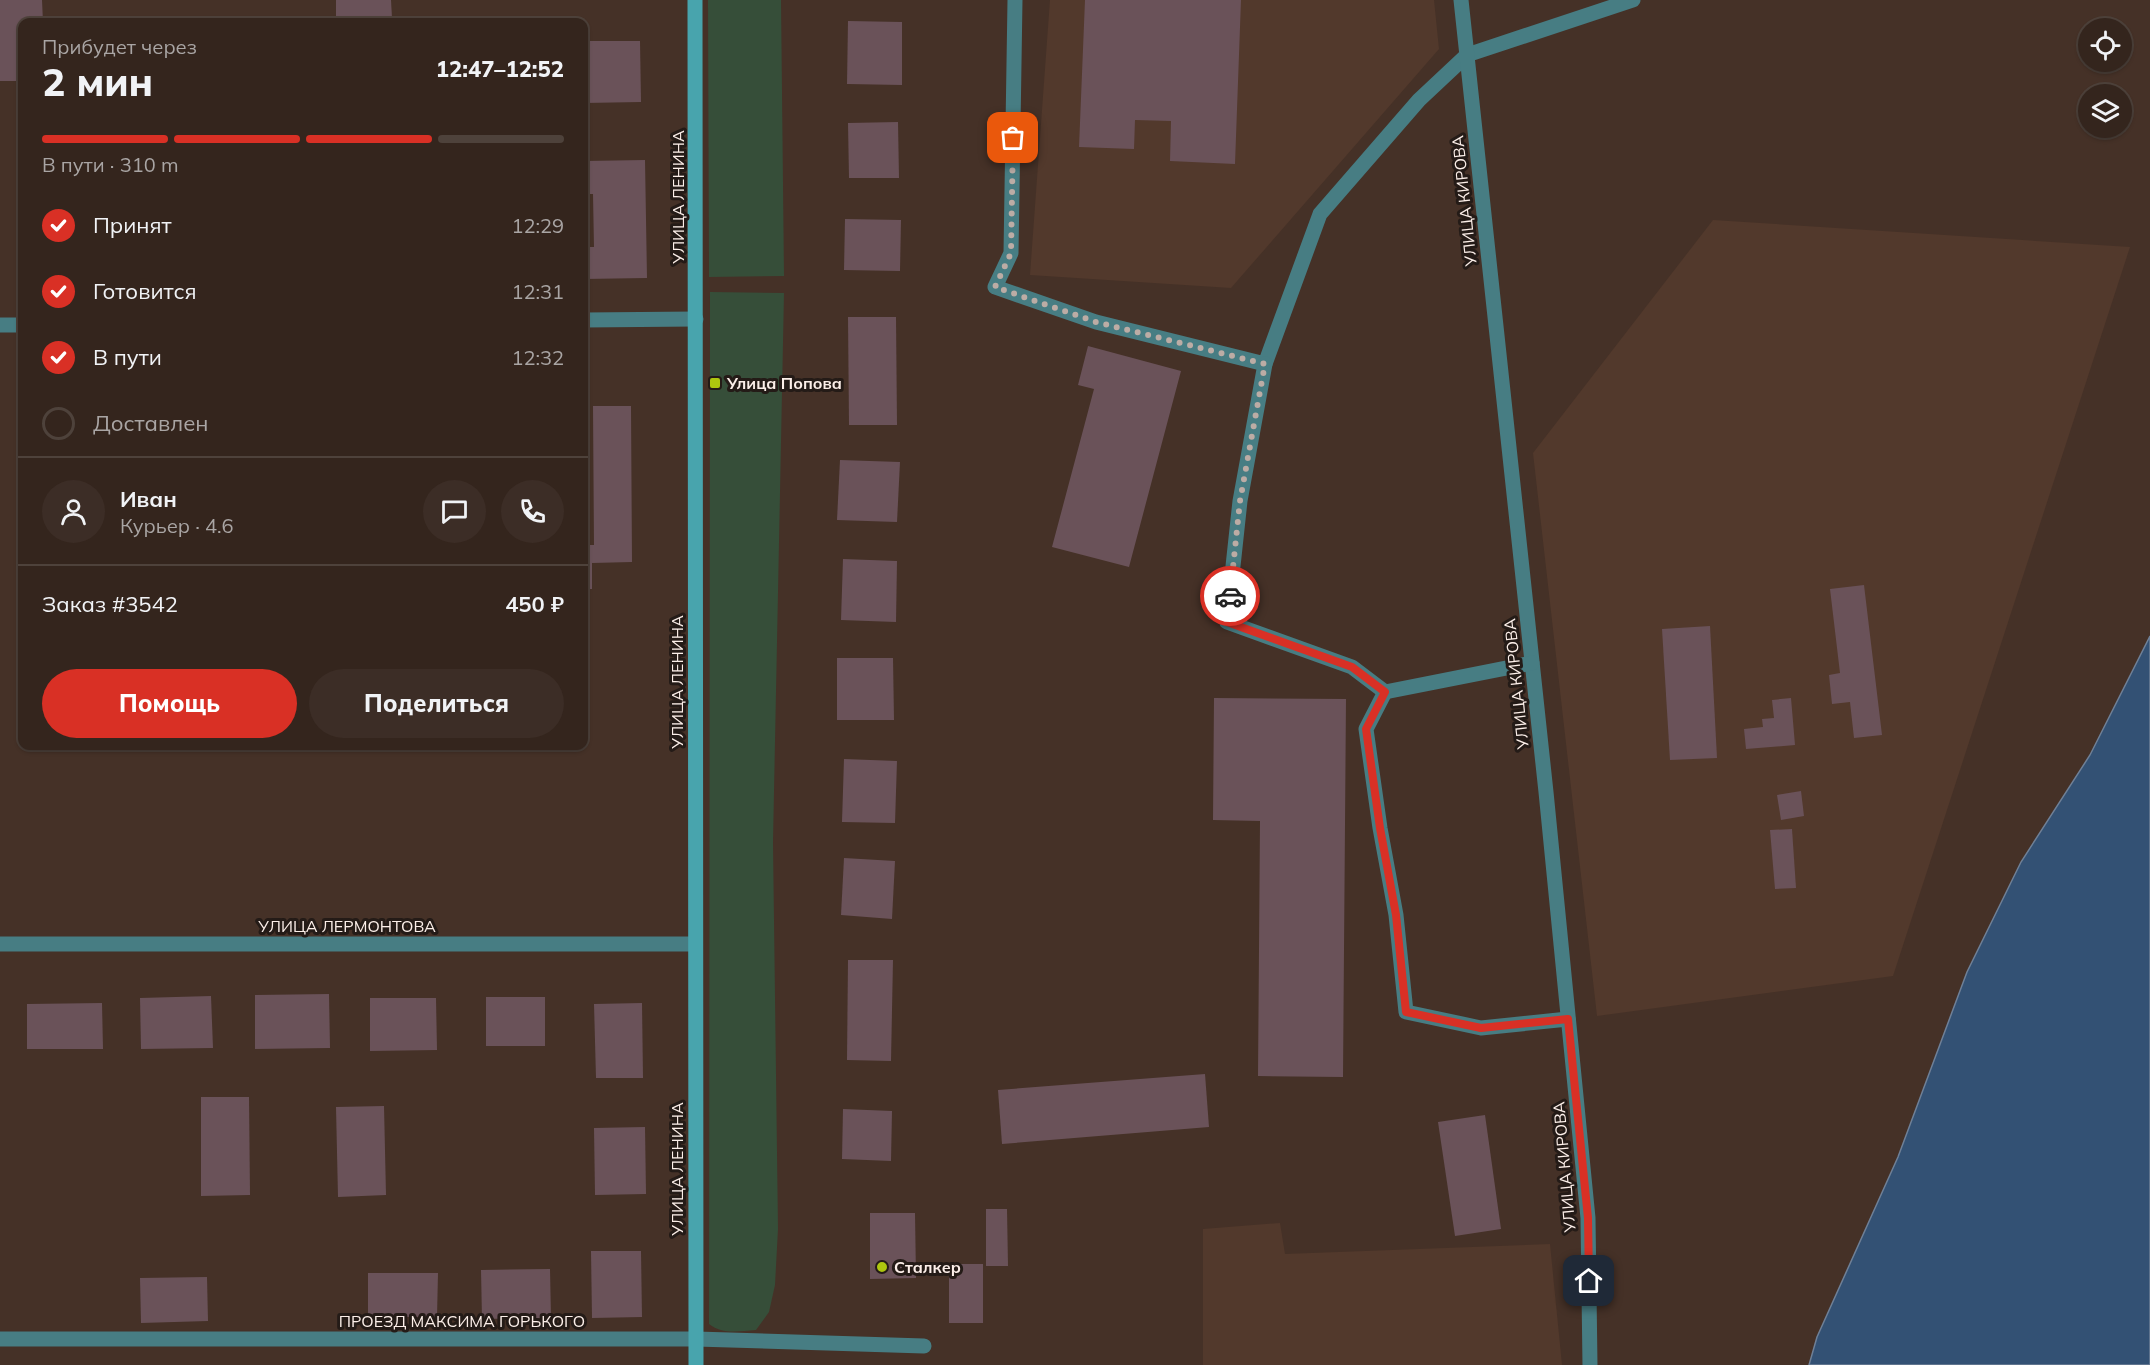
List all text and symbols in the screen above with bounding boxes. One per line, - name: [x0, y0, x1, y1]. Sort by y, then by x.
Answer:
- map controls: [2078, 18, 2132, 138]
- button: locate: [2078, 18, 2132, 72]
- text: Прибудет через: [42, 34, 197, 59]
- text: 12:47–12:52: [436, 55, 564, 83]
- text: 2 мин: [42, 57, 153, 106]
- button: layers: [2078, 84, 2132, 138]
- pin: [987, 112, 1038, 163]
- icon: bag: [996, 121, 1029, 154]
- street label: УЛИЦА ЛЕНИНА: [668, 130, 688, 265]
- street label: УЛИЦА КИРОВА: [1447, 135, 1481, 268]
- text: В пути · 310 m: [42, 152, 178, 177]
- icon: check: [42, 209, 75, 242]
- text: Принят: [93, 211, 172, 239]
- text: 12:29: [511, 213, 564, 238]
- icon: check: [42, 275, 75, 308]
- text: Готовится: [93, 277, 197, 305]
- text: 12:31: [511, 279, 564, 304]
- icon: check: [42, 341, 75, 374]
- text: В пути: [93, 343, 162, 371]
- text: 12:32: [511, 345, 564, 370]
- place label: Улица Попова: [726, 373, 842, 393]
- marker: Улица Попова: [708, 376, 722, 390]
- text: Доставлен: [93, 409, 209, 437]
- button: person: [42, 480, 105, 543]
- button: chat: [423, 480, 486, 543]
- button: phone: [501, 480, 564, 543]
- text: Иван: [120, 485, 177, 513]
- text: Курьер · 4.6: [120, 513, 234, 538]
- courier: [1200, 566, 1260, 626]
- icon: car: [1214, 580, 1247, 613]
- text: Заказ #3542: [42, 590, 178, 618]
- text: 450 ₽: [505, 590, 564, 618]
- street label: УЛИЦА ЛЕНИНА: [667, 615, 687, 750]
- street label: УЛИЦА КИРОВА: [1499, 618, 1533, 751]
- button: Помощь: [42, 669, 297, 738]
- button: Поделиться: [309, 669, 564, 738]
- street label: УЛИЦА ЛЕРМОНТОВА: [257, 916, 436, 936]
- street label: УЛИЦА КИРОВА: [1548, 1101, 1580, 1234]
- street label: УЛИЦА ЛЕНИНА: [667, 1102, 687, 1237]
- pin: [1563, 1255, 1614, 1306]
- place label: Сталкер: [894, 1257, 961, 1277]
- marker: Сталкер: [875, 1260, 889, 1274]
- icon: home: [1572, 1264, 1605, 1297]
- street label: ПРОЕЗД МАКСИМА ГОРЬКОГО: [339, 1311, 585, 1331]

